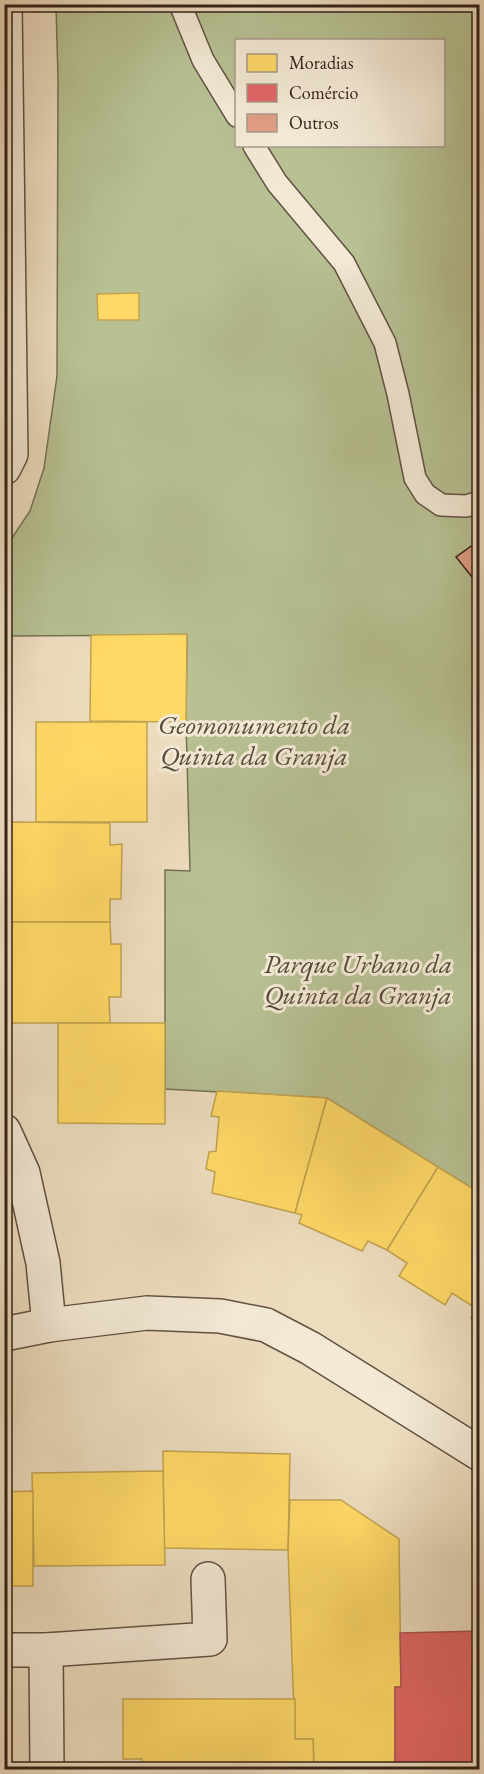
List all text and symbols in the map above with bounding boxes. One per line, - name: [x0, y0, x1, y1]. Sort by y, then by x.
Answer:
- legend: [235, 39, 445, 147]
- text: Moradias: [289, 51, 354, 74]
- text: Comércio: [289, 81, 358, 104]
- text: Outros: [289, 111, 339, 134]
- park label: Geomonumento da Quinta da Granja: [158, 707, 350, 773]
- park label: Parque Urbano da Quinta da Granja: [264, 946, 452, 1012]

